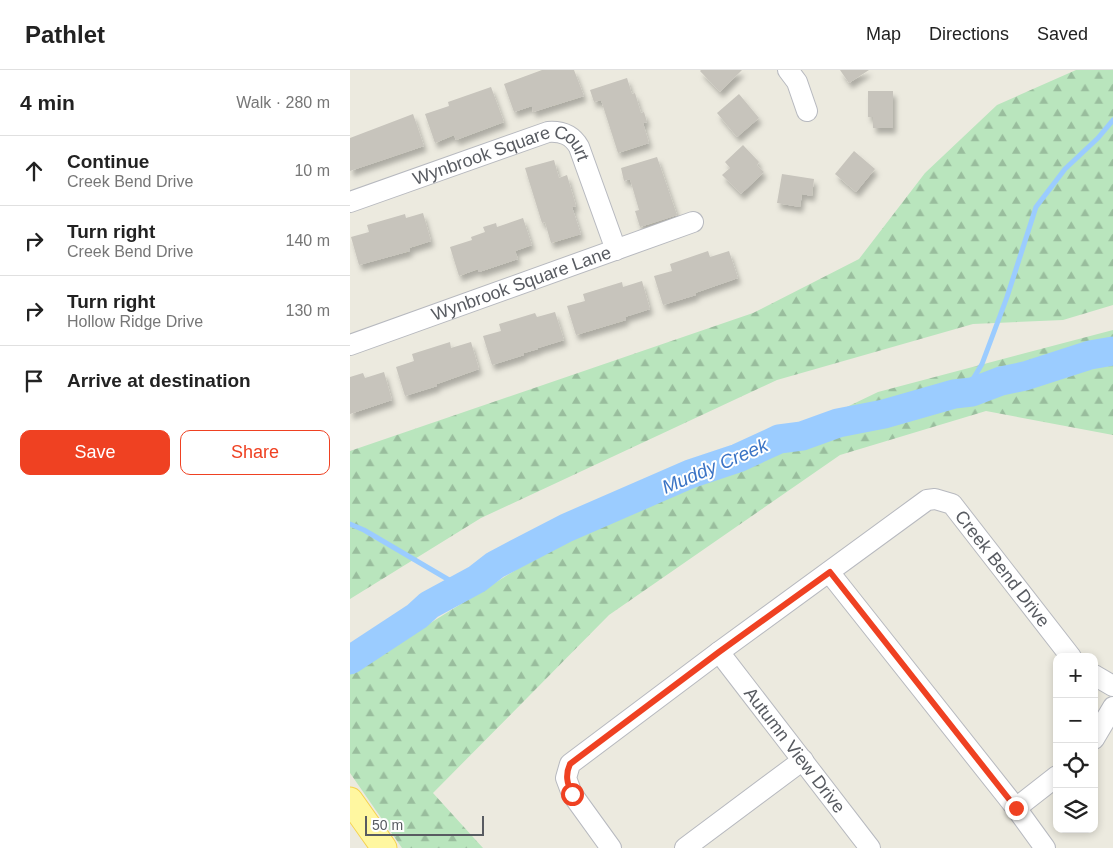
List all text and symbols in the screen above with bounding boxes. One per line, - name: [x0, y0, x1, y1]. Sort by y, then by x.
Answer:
- text: Pathlet: [25, 21, 105, 48]
- text: Map: [866, 24, 901, 44]
- text: Directions: [929, 24, 1009, 44]
- text: Saved: [1037, 24, 1088, 44]
- text: 4 min: [20, 91, 75, 114]
- text: Walk · 280 m: [236, 94, 330, 111]
- street label: Wynbrook Square Court: [410, 122, 593, 189]
- text: Continue: [67, 151, 149, 172]
- icon: ahead: [20, 157, 48, 185]
- text: 10 m: [294, 162, 330, 179]
- text: Creek Bend Drive: [67, 173, 193, 190]
- text: Turn right: [67, 221, 155, 242]
- icon: right: [20, 227, 48, 255]
- text: 140 m: [286, 232, 330, 249]
- street label: Wynbrook Square Lane: [429, 242, 614, 325]
- text: Creek Bend Drive: [67, 243, 193, 260]
- text: Turn right: [67, 291, 155, 312]
- icon: right: [20, 297, 48, 325]
- text: 130 m: [286, 302, 330, 319]
- text: Hollow Ridge Drive: [67, 313, 203, 330]
- icon: arrive: [20, 367, 48, 395]
- text: Arrive at destination: [67, 370, 251, 391]
- button: Save: [20, 430, 170, 475]
- button: Share: [180, 430, 330, 475]
- water label: Muddy Creek: [659, 434, 772, 498]
- street label: Creek Bend Drive: [951, 506, 1054, 631]
- map controls: [1053, 653, 1098, 833]
- button: +: [1053, 653, 1098, 698]
- street label: Autumn View Drive: [740, 684, 849, 817]
- button: −: [1053, 698, 1098, 743]
- button: locate: [1053, 743, 1098, 788]
- route start: [561, 783, 584, 806]
- button: layers: [1053, 788, 1098, 833]
- route end: [1005, 797, 1028, 820]
- scale bar: [365, 813, 484, 836]
- text: 50 m: [372, 817, 403, 833]

